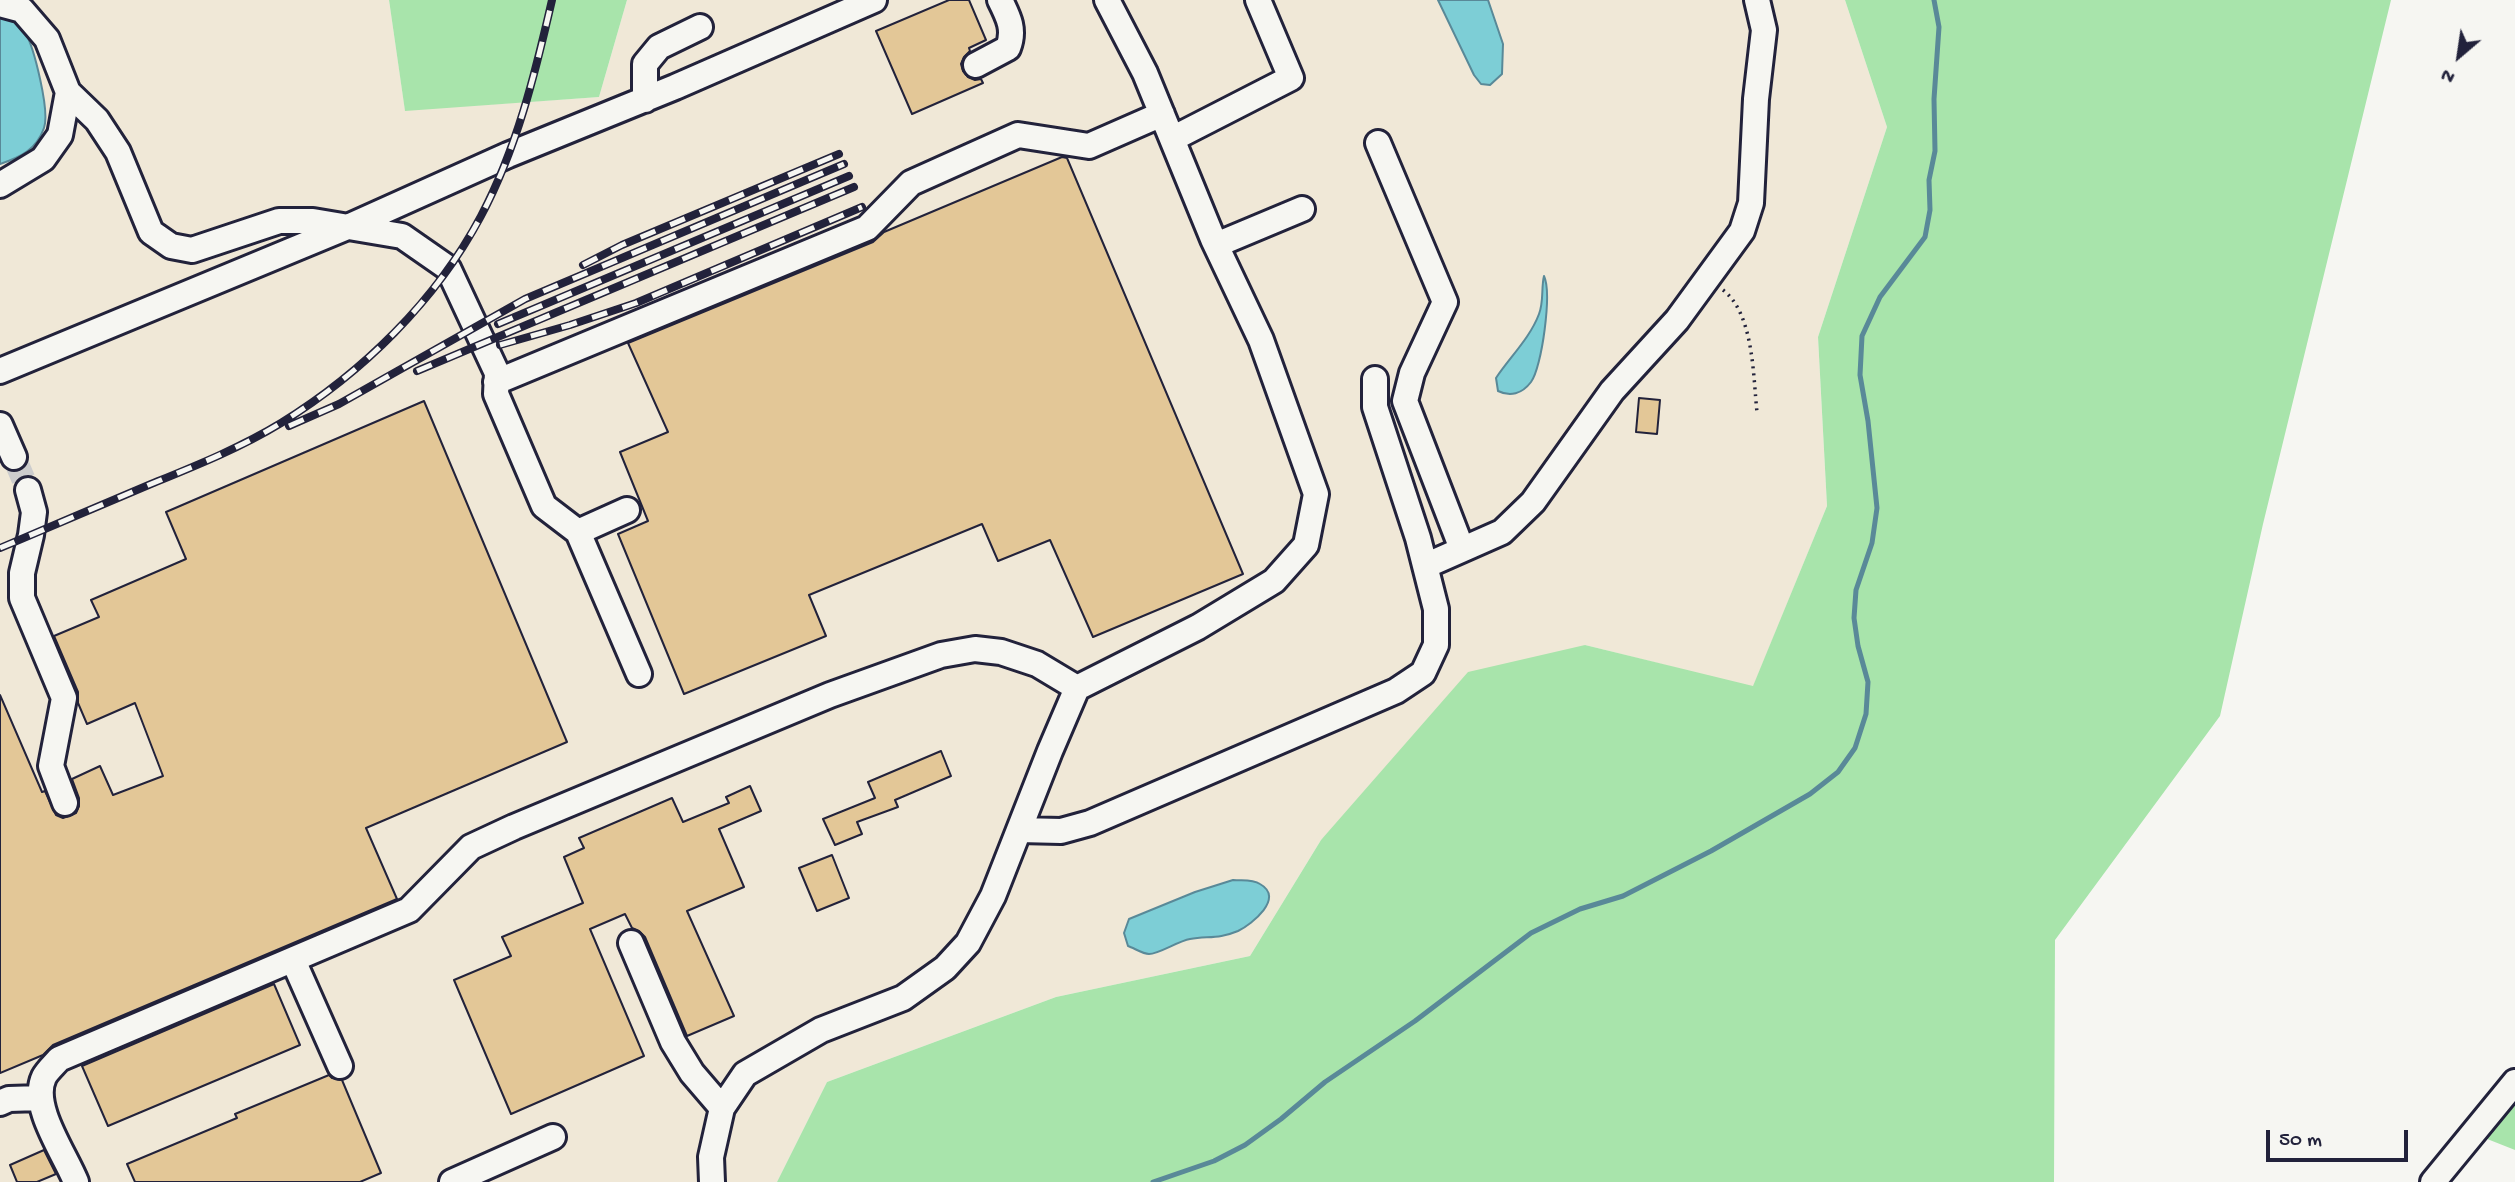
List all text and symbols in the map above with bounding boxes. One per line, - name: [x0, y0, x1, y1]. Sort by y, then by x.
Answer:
- north arrow: [2424, 21, 2494, 91]
- text: N: [2438, 62, 2460, 88]
- scale bar: [2270, 1116, 2412, 1160]
- text: 50 m: [2279, 1129, 2322, 1154]

